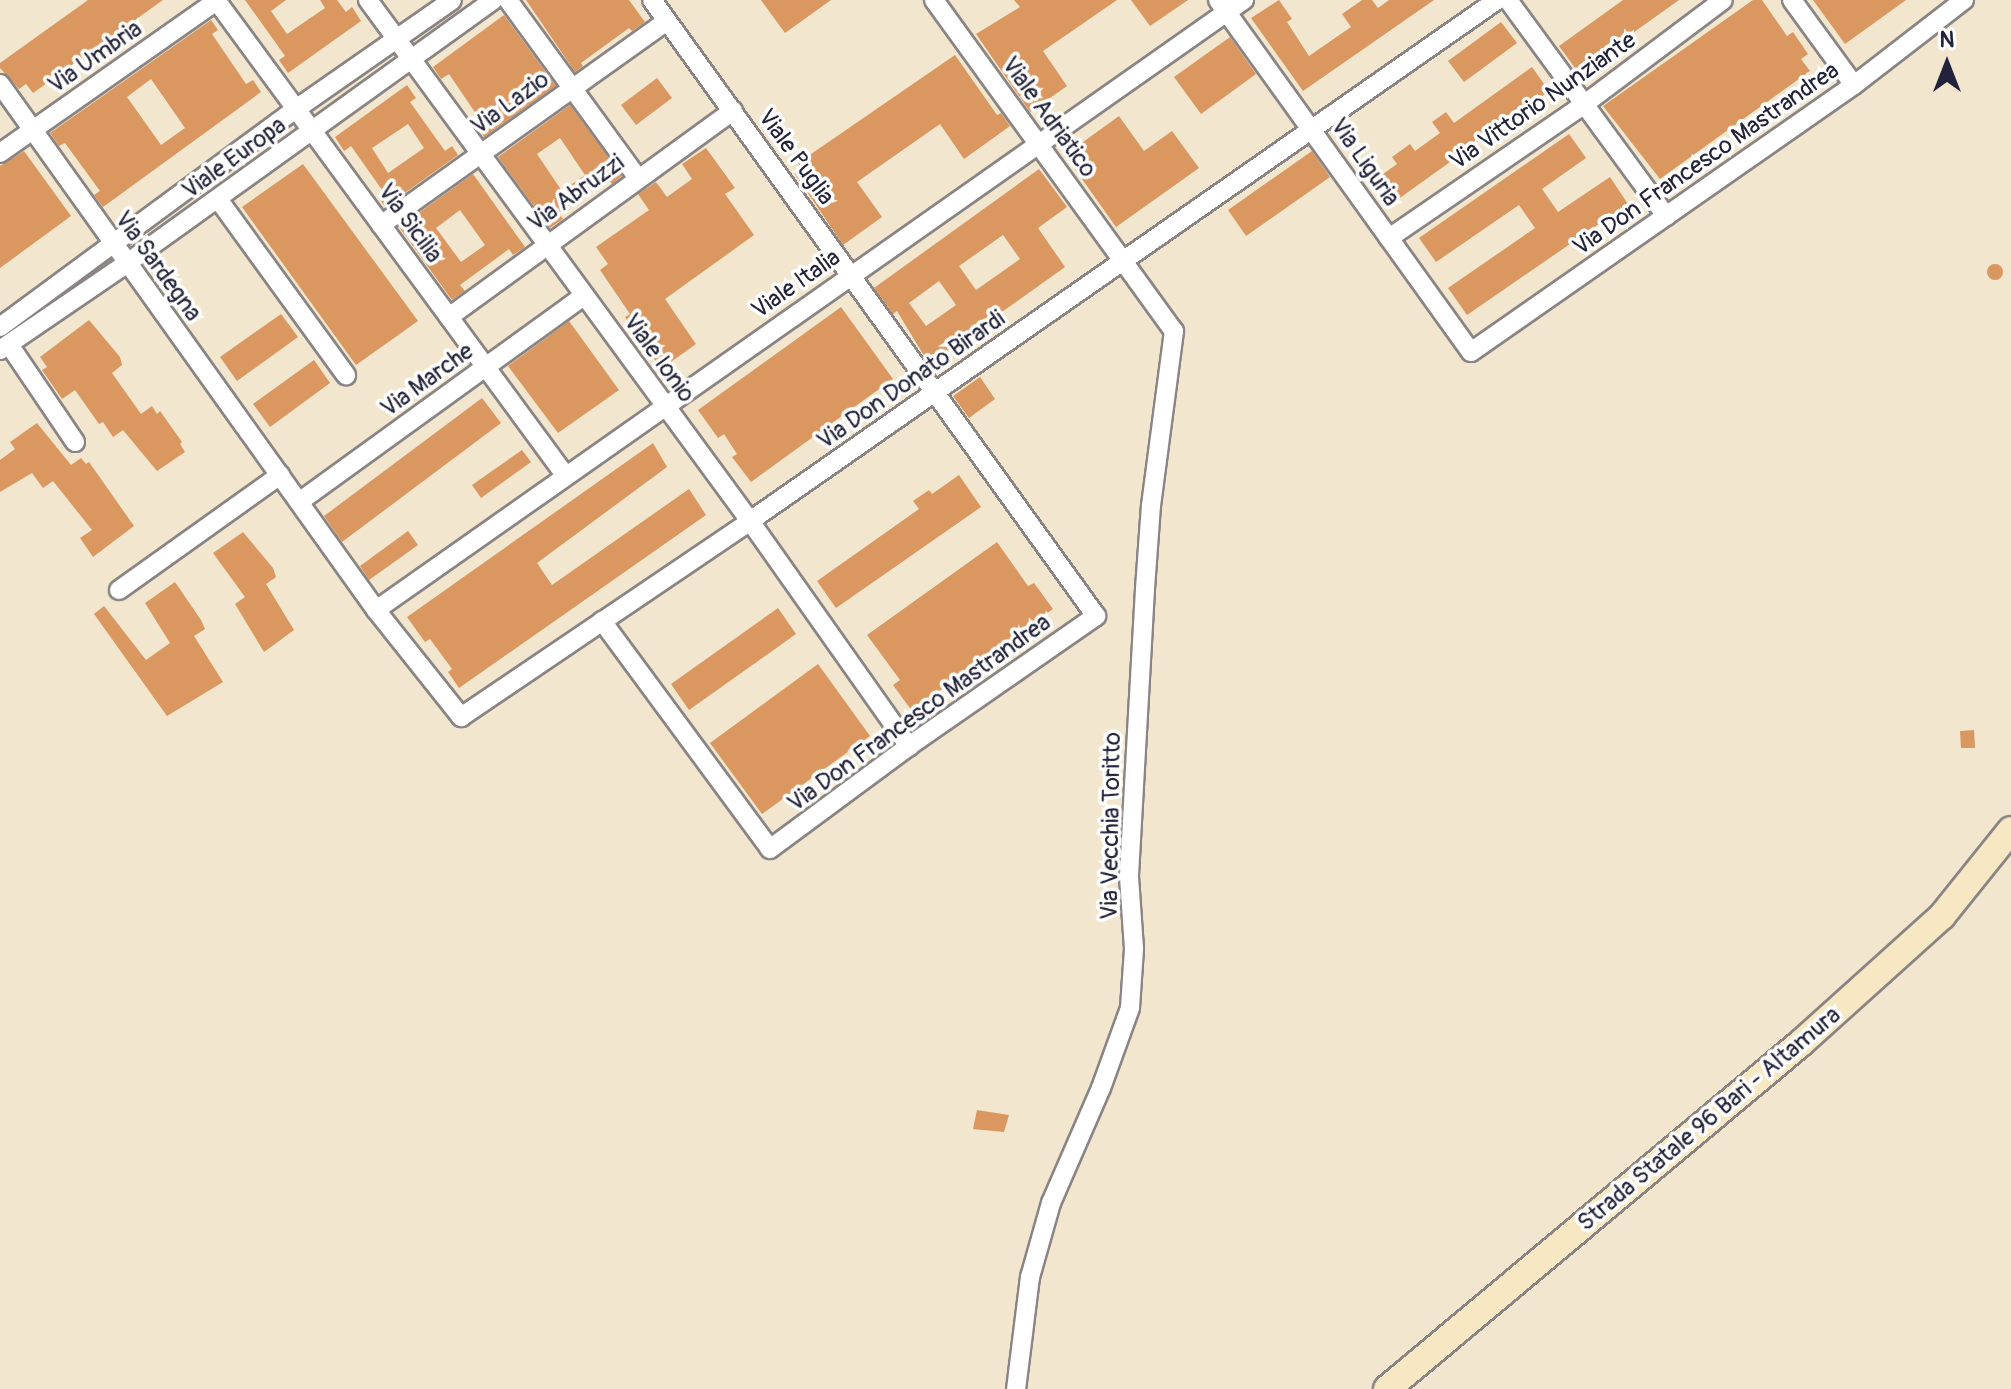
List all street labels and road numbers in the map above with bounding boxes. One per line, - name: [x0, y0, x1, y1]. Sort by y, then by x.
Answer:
- street label: Via Umbria: [43, 14, 147, 100]
- street label: Via Vittorio Nunziante: [1444, 26, 1642, 176]
- street label: Viale Adriatico: [996, 51, 1102, 183]
- street label: Via Don Francesco Mastrandrea: [1568, 56, 1844, 262]
- street label: Via Lazio: [465, 65, 555, 141]
- street label: Viale Puglia: [752, 104, 840, 210]
- street label: Viale Europa: [177, 111, 291, 205]
- street label: Via Liguria: [1324, 112, 1406, 212]
- street label: Via Abruzzi: [522, 148, 630, 238]
- street label: Via Sicilia: [372, 178, 448, 268]
- street label: Via Sardegna: [108, 205, 208, 327]
- street label: Viale Italia: [746, 243, 846, 325]
- street label: Via Don Donato Birardi: [812, 304, 1010, 456]
- street label: Viale Ionio: [617, 308, 701, 408]
- street label: Via Marche: [375, 337, 479, 423]
- street label: Via Don Francesco Mastrandrea: [782, 608, 1056, 818]
- street label: Via Vecchia Toritto: [1095, 732, 1127, 920]
- street label: Strada Statale 96 Bari - Altamura: [1572, 1001, 1846, 1237]

